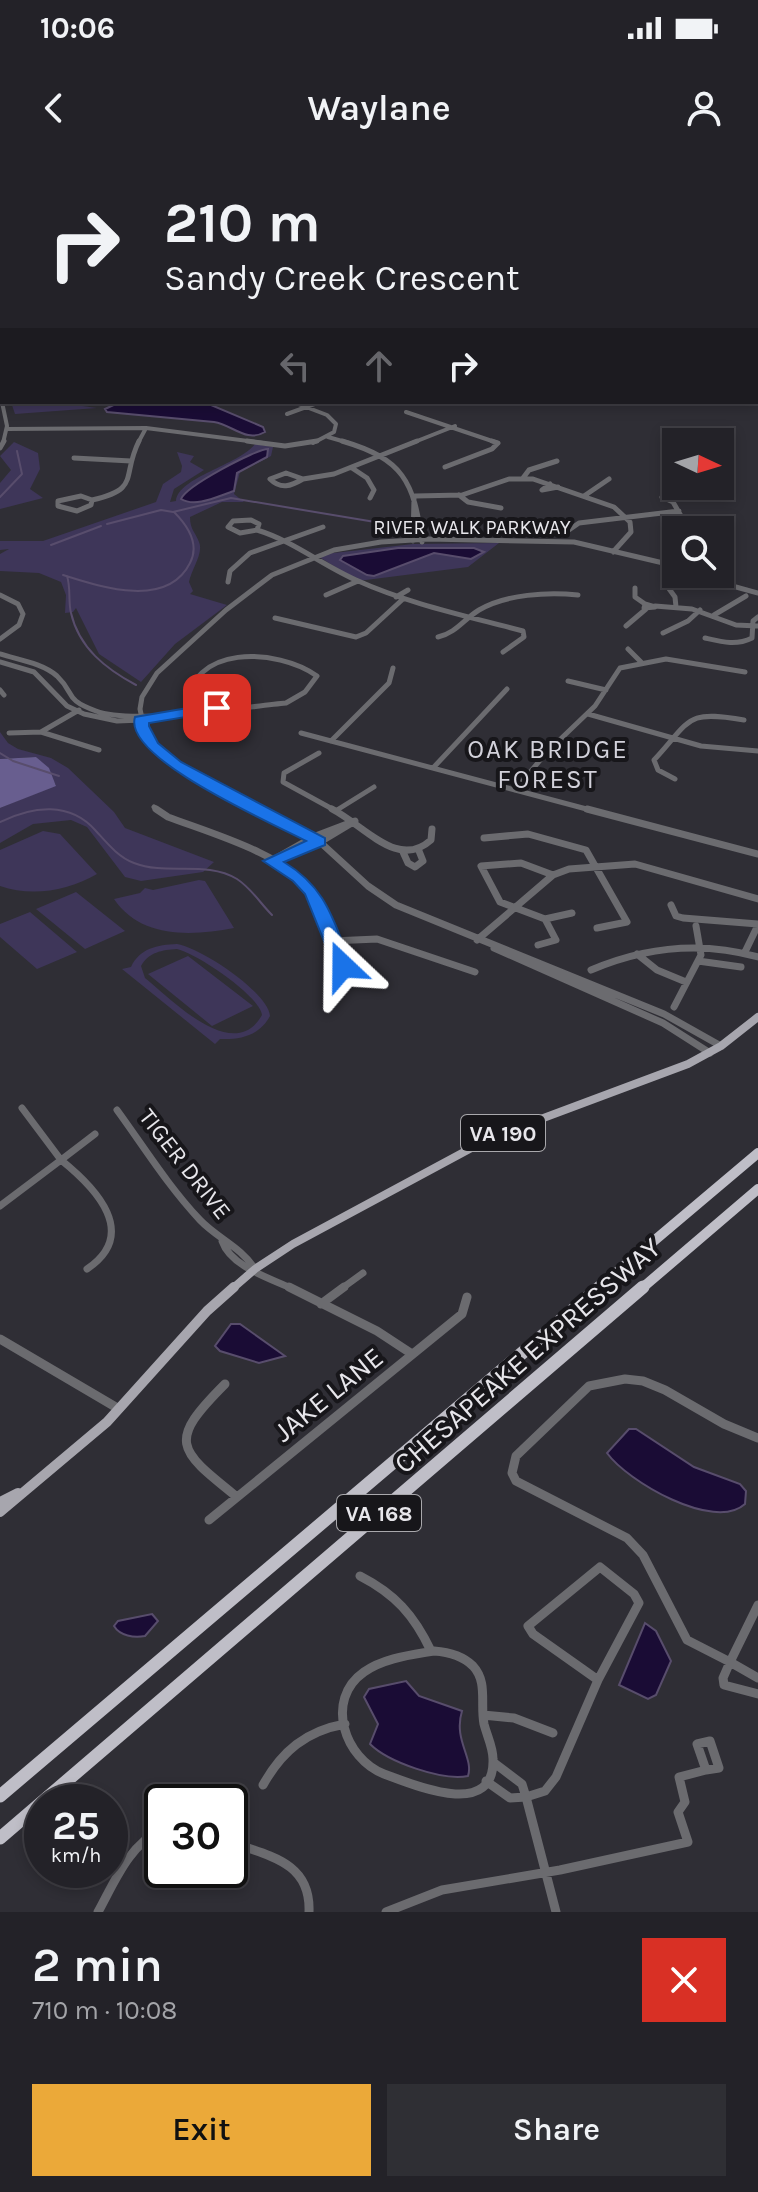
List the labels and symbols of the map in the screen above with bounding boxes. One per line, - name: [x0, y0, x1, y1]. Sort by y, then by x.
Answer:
- north arrow: [662, 428, 734, 500]
- street label: RIVER WALK PARKWAY: [373, 516, 571, 539]
- pin: [183, 674, 251, 742]
- district label: OAK BRIDGE FOREST: [467, 734, 629, 795]
- position arrow: [301, 924, 385, 1008]
- street label: TIGER DRIVE: [133, 1103, 237, 1225]
- road number: VA 190: [461, 1115, 545, 1151]
- street label: CHESAPEAKE EXPRESSWAY: [387, 1230, 668, 1480]
- street label: JAKE LANE: [267, 1340, 390, 1448]
- road number: VA 168: [337, 1495, 421, 1531]
- speed limit sign: 30: [144, 1784, 248, 1888]

